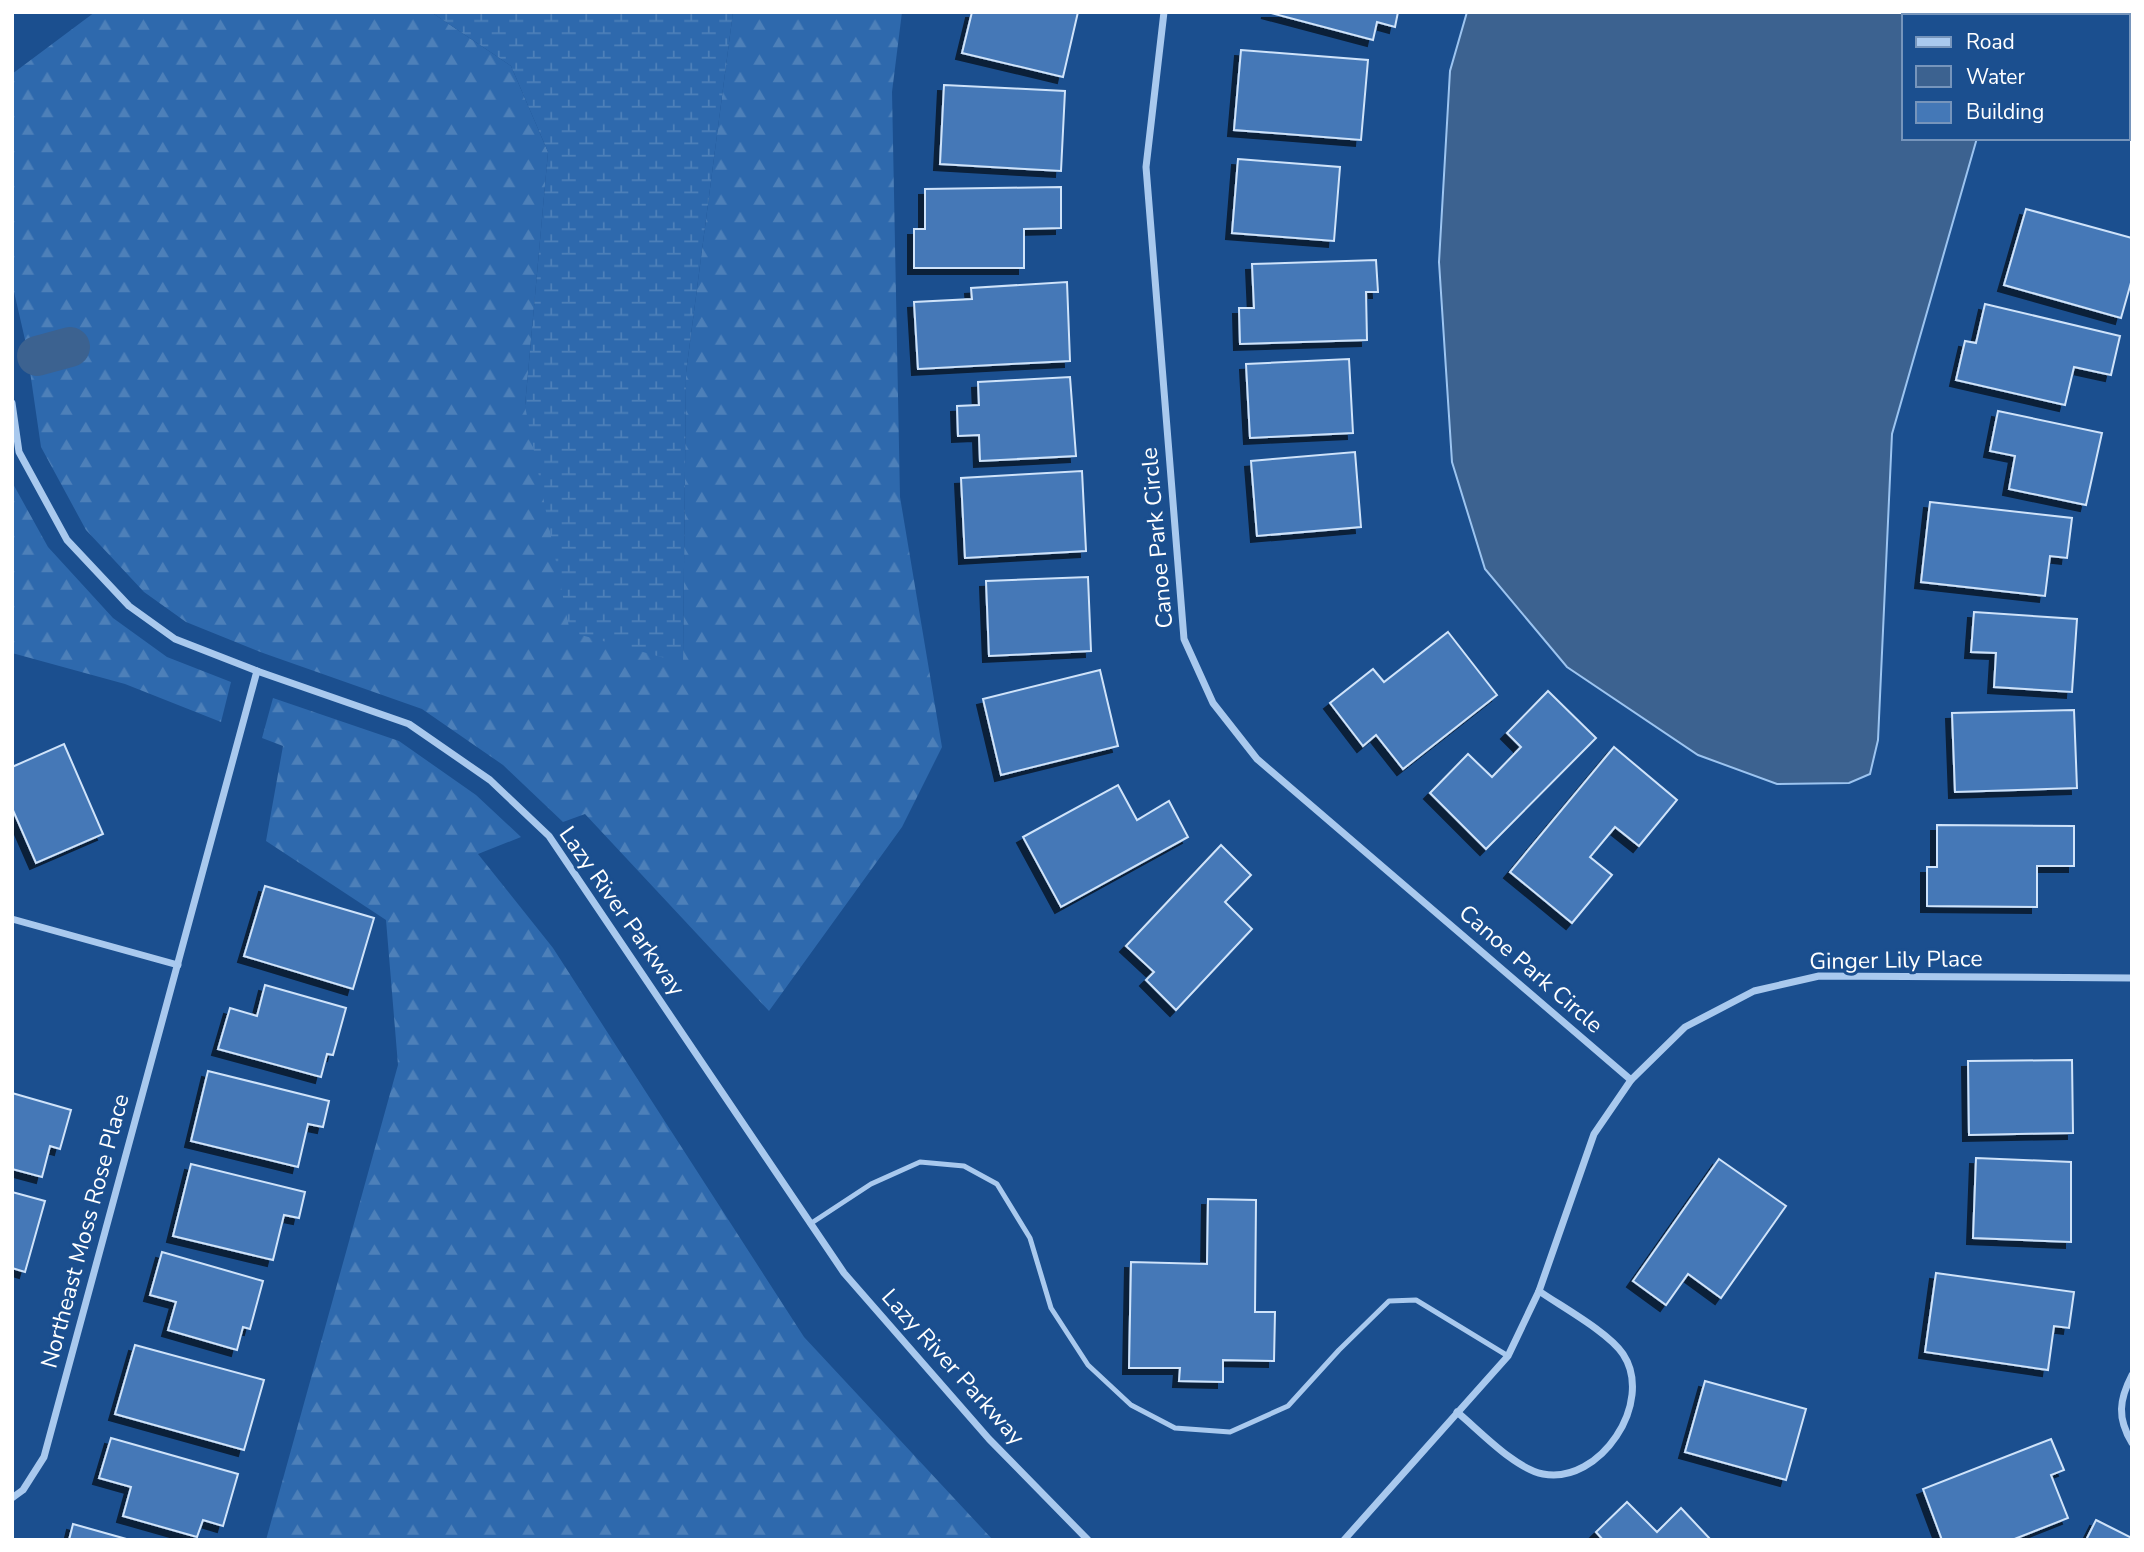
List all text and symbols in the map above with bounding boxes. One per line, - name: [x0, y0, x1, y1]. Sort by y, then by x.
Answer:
- legend: [1902, 14, 2130, 140]
- text: Road: [1966, 28, 2015, 56]
- text: Water: [1966, 63, 2025, 91]
- text: Building: [1966, 98, 2044, 126]
- street label: Canoe Park Circle: [1134, 446, 1180, 630]
- street label: Lazy River Parkway: [552, 820, 692, 1002]
- street label: Canoe Park Circle: [1452, 898, 1610, 1040]
- street label: Ginger Lily Place: [1809, 943, 1983, 977]
- street label: Northeast Moss Rose Place: [33, 1090, 137, 1372]
- street label: Lazy River Parkway: [874, 1282, 1032, 1452]

